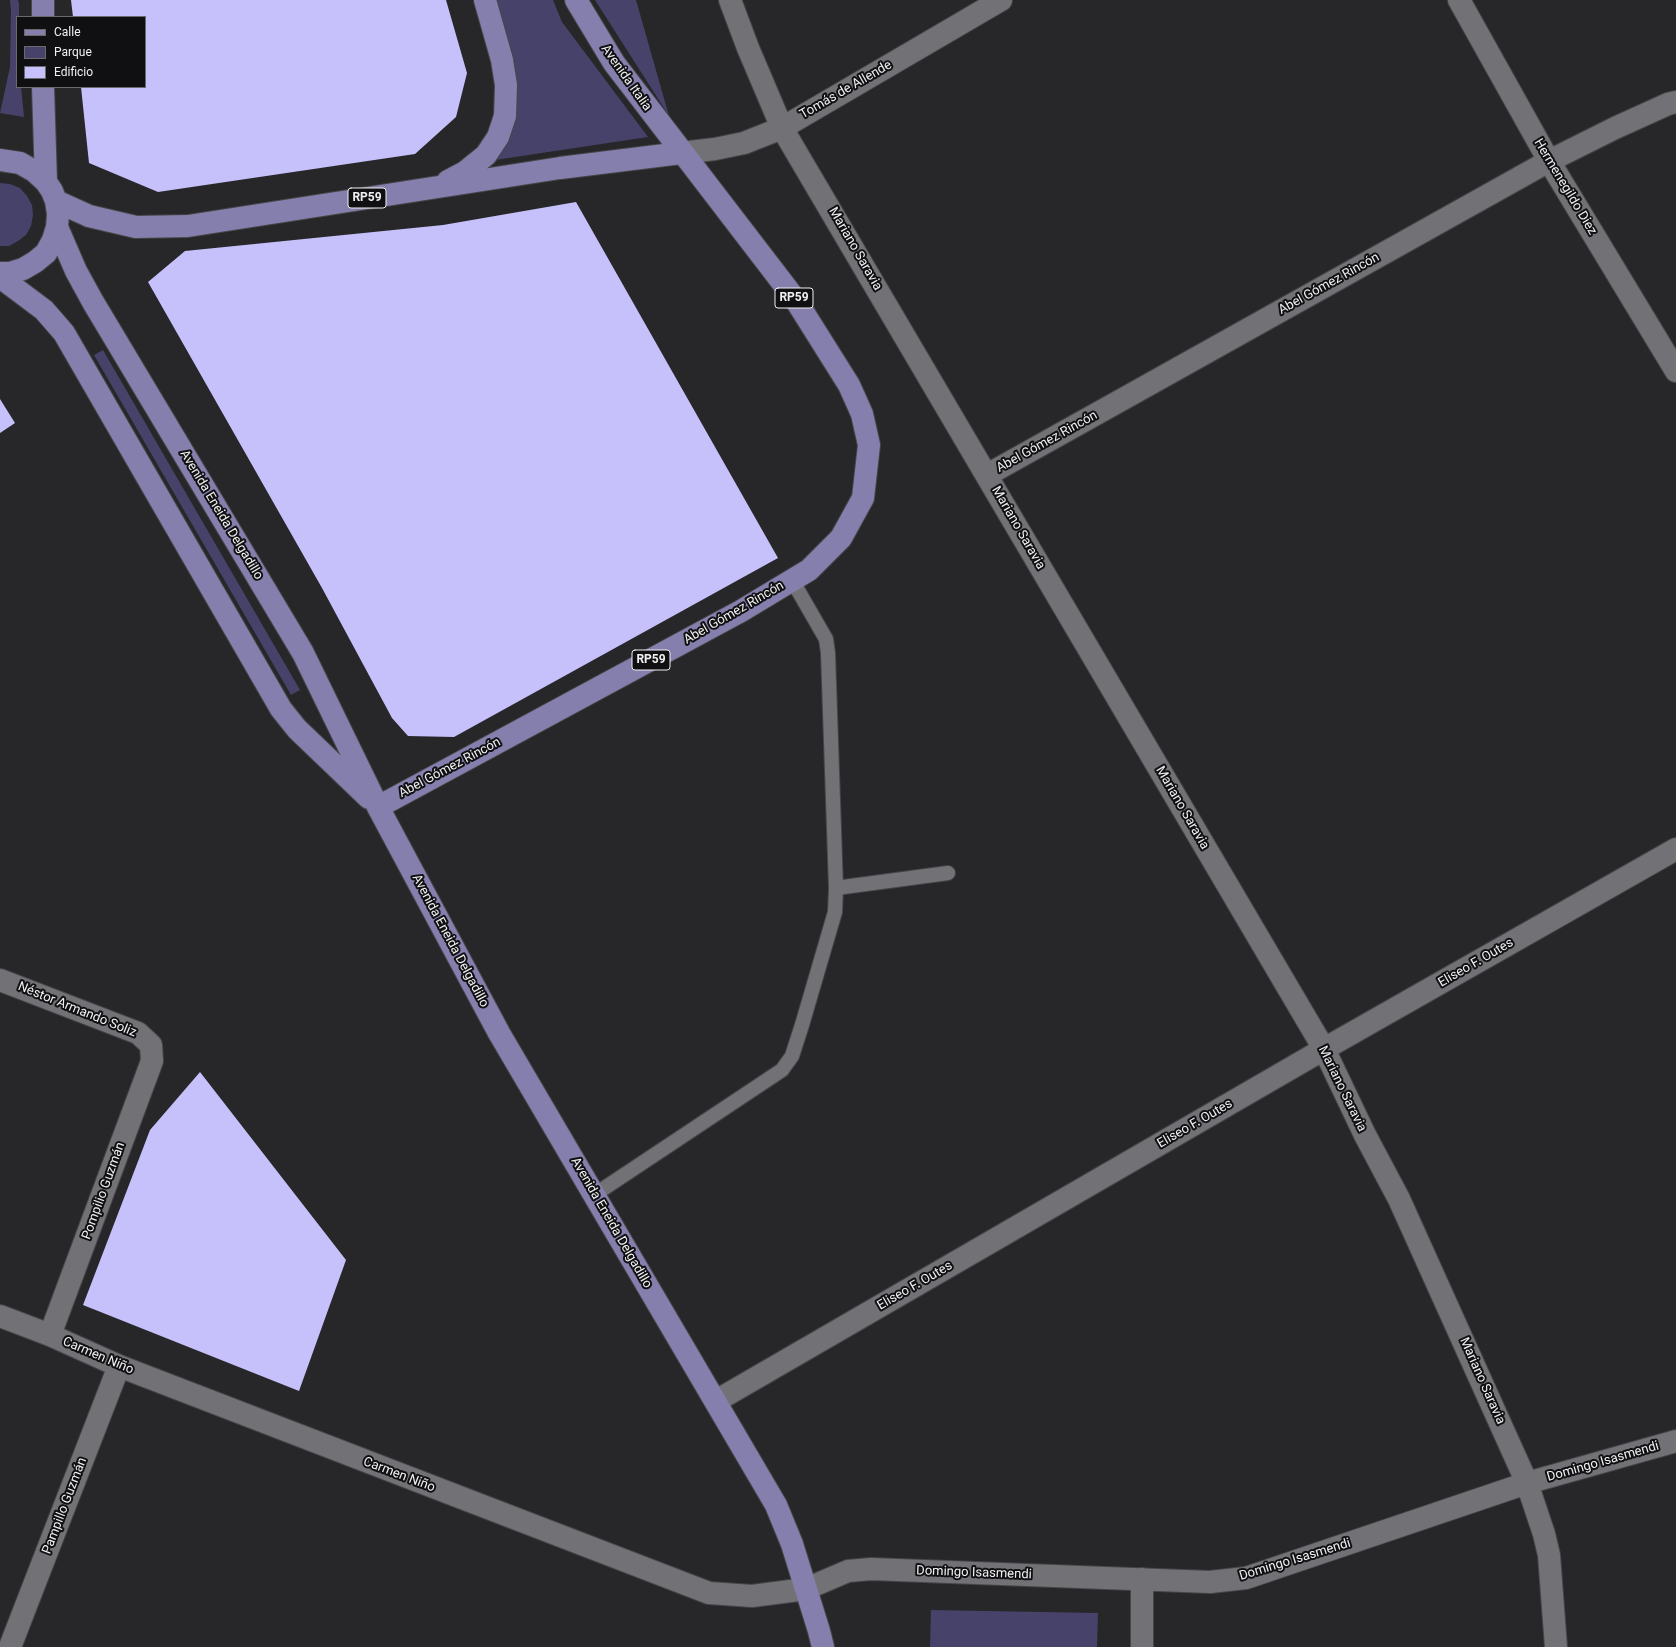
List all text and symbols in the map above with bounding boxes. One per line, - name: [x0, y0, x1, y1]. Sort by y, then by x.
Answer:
- legend: [16, 16, 146, 88]
- text: Calle: [54, 25, 81, 39]
- street label: Avenida Italia: [597, 42, 655, 114]
- text: Parque: [54, 45, 92, 59]
- street label: Tomás de Allende: [797, 57, 895, 123]
- text: Edificio: [54, 65, 93, 79]
- street label: Hermenegildo Diez: [1530, 136, 1600, 238]
- road number: RP59: [348, 188, 386, 208]
- street label: Mariano Saravia: [825, 205, 885, 293]
- street label: Abel Gómez Rincón: [1276, 250, 1382, 318]
- road number: RP59: [775, 288, 813, 308]
- street label: Abel Gómez Rincón: [994, 408, 1100, 476]
- street label: Avenida Eneida Delgadillo: [176, 447, 266, 583]
- street label: Mariano Saravia: [988, 484, 1048, 572]
- street label: Abel Gómez Rincón: [681, 578, 787, 648]
- road number: RP59: [632, 650, 670, 670]
- street label: Abel Gómez Rincón: [396, 735, 504, 801]
- street label: Mariano Saravia: [1152, 764, 1212, 852]
- street label: Avenida Eneida Delgadillo: [408, 872, 492, 1010]
- street label: Eliseo F. Outes: [1436, 935, 1516, 991]
- street label: Néstor Armando Soliz: [15, 979, 139, 1041]
- street label: Mariano Saravia: [1315, 1044, 1369, 1134]
- street label: Eliseo F. Outes: [1155, 1096, 1235, 1152]
- street label: Pompilio Guzmán: [79, 1140, 129, 1242]
- street label: Avenida Eneida Delgadillo: [567, 1155, 655, 1291]
- street label: Eliseo F. Outes: [875, 1258, 955, 1314]
- street label: Carmen Niño: [60, 1334, 136, 1378]
- street label: Mariano Saravia: [1456, 1335, 1508, 1427]
- street label: Domingo Isasmendi: [1545, 1439, 1661, 1485]
- street label: Carmen Niño: [361, 1454, 437, 1496]
- street label: Pampillo Guzmán: [39, 1456, 91, 1556]
- street label: Domingo Isasmendi: [1237, 1536, 1353, 1584]
- street label: Domingo Isasmendi: [916, 1563, 1032, 1583]

